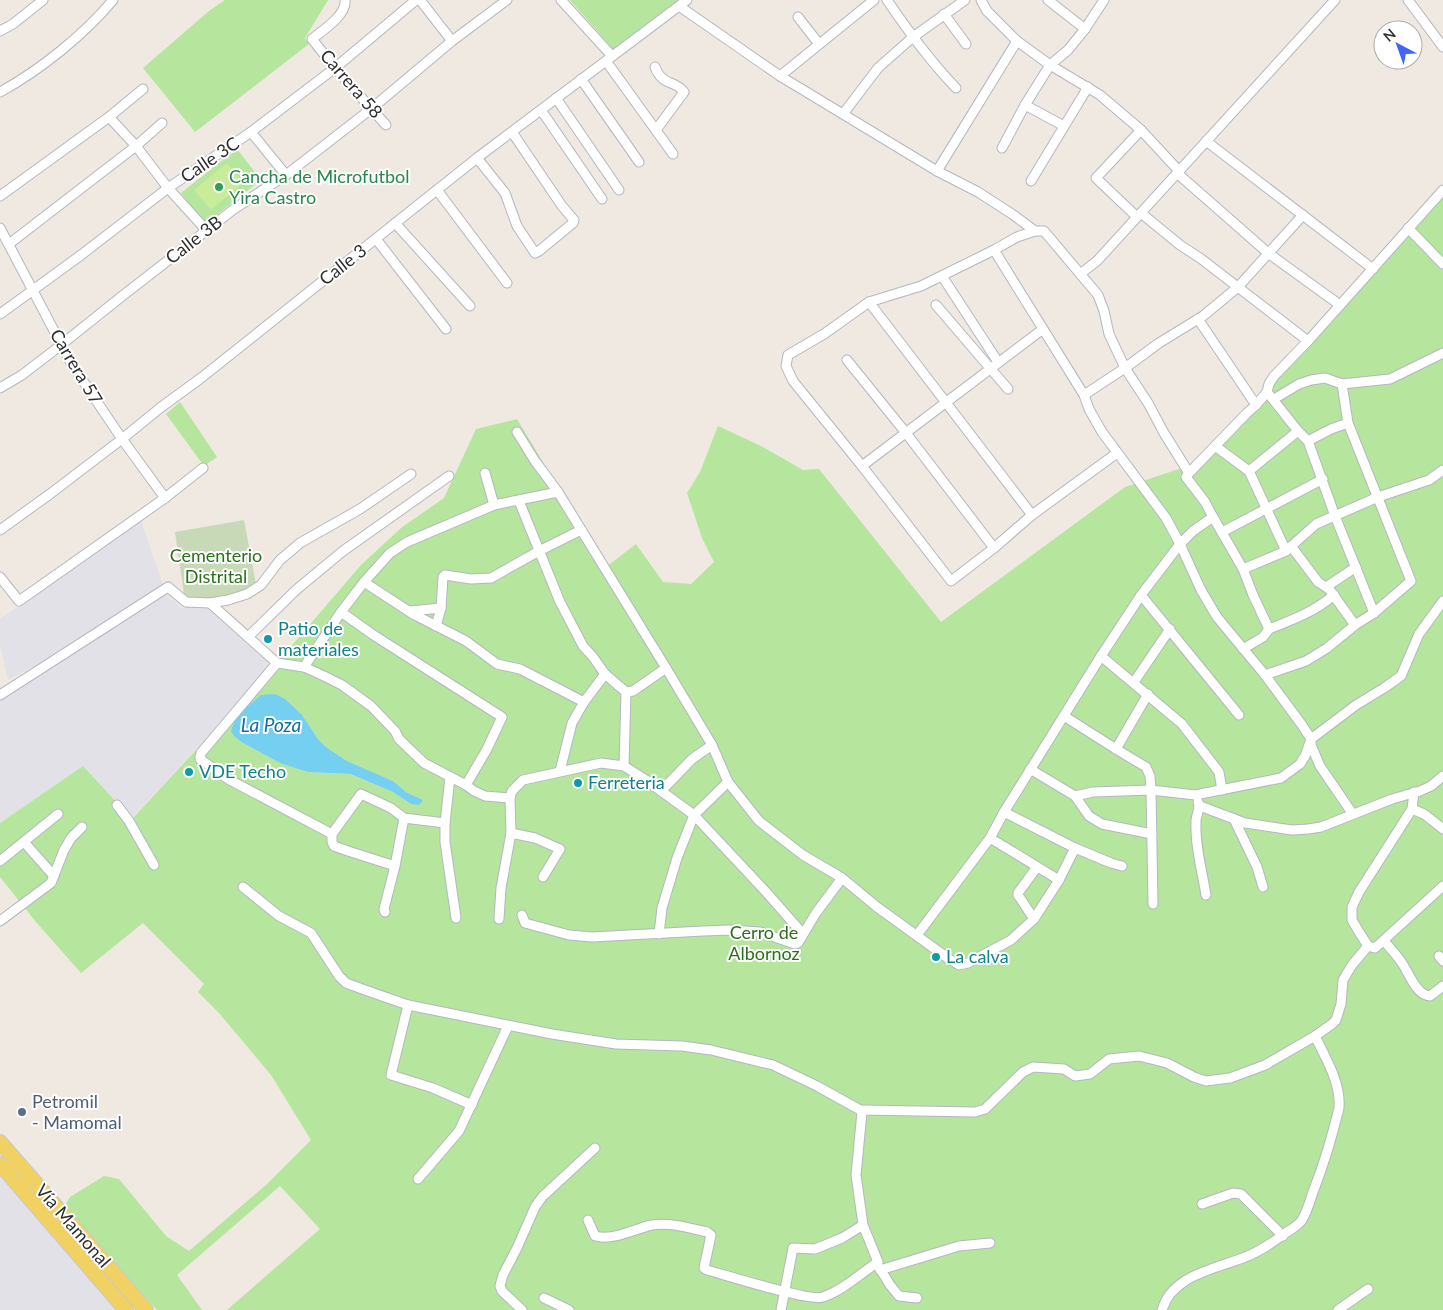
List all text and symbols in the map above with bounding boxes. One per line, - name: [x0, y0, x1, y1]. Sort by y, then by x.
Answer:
- north arrow: [1373, 20, 1423, 70]
- text: N: [1379, 25, 1399, 45]
- street label: Carrera 58: [316, 44, 388, 122]
- street label: Calle 3C: [176, 132, 243, 187]
- place label: Cancha de Microfutbol Yira Castro: [229, 165, 409, 208]
- marker: Cancha de Microfutbol Yira Castro: [213, 181, 225, 193]
- street label: Calle 3B: [161, 210, 226, 268]
- street label: Calle 3: [314, 239, 370, 290]
- street label: Carrera 57: [46, 325, 108, 408]
- park label: Cementerio Distrital: [170, 544, 262, 587]
- place label: Patio de materiales: [278, 617, 359, 660]
- marker: Patio de materiales: [262, 633, 274, 645]
- water label: La Poza: [241, 713, 301, 736]
- place label: VDE Techo: [199, 760, 286, 782]
- marker: VDE Techo: [183, 766, 195, 778]
- place label: Ferreteria: [588, 771, 665, 793]
- marker: Ferreteria: [572, 777, 584, 789]
- park label: Cerro de Albornoz: [728, 921, 800, 964]
- place label: La calva: [946, 945, 1009, 967]
- marker: La calva: [930, 951, 942, 963]
- place label: Petromil - Mamomal: [32, 1090, 122, 1133]
- marker: Petromil - Mamomal: [16, 1106, 28, 1118]
- street label: Vía Mamonal: [32, 1179, 116, 1272]

